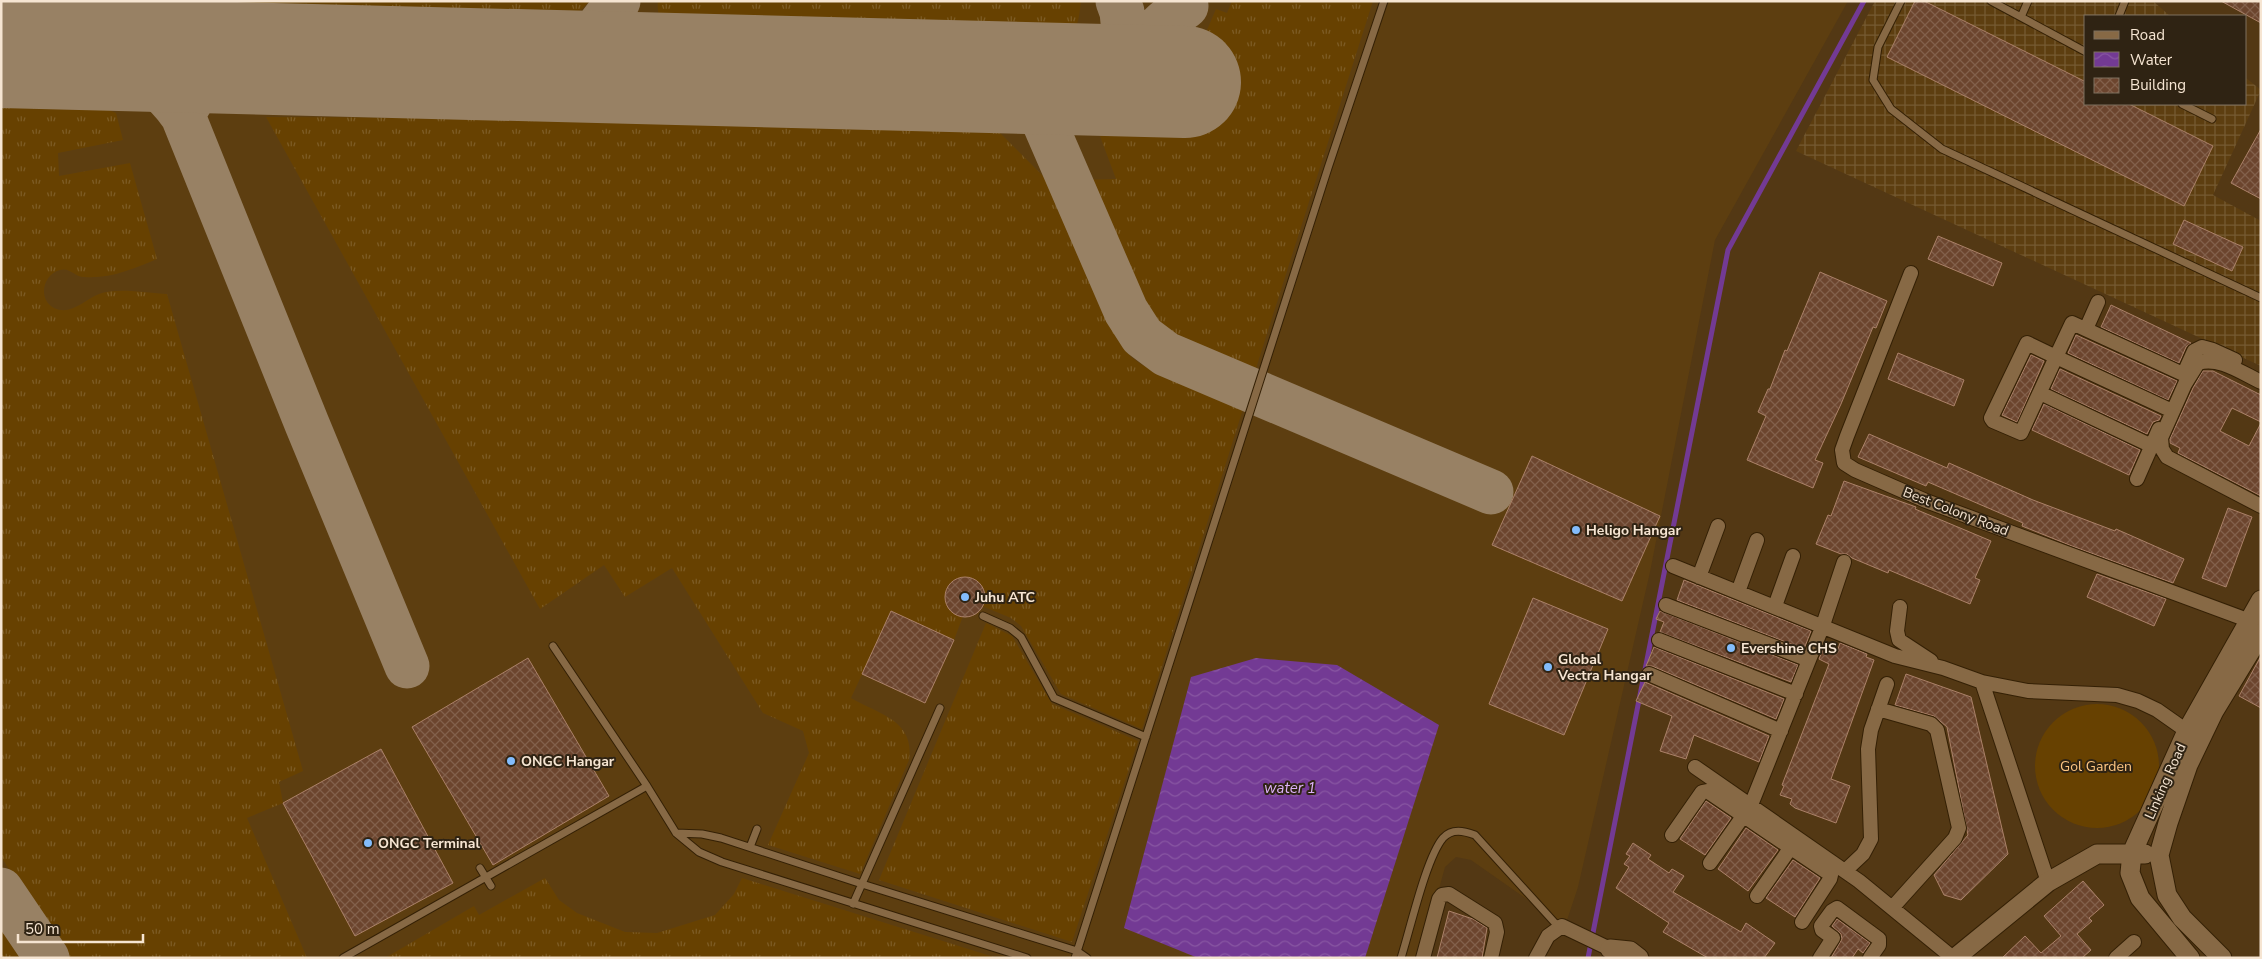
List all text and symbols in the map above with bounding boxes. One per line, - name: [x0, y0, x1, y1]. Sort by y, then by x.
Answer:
- legend: [2084, 15, 2247, 105]
- text: Road: [2130, 25, 2165, 45]
- text: Water: [2130, 50, 2173, 70]
- text: Building: [2130, 75, 2186, 95]
- street label: Best Colony Road: [1900, 483, 2011, 540]
- place label: Heligo Hangar: [1586, 521, 1682, 540]
- marker: Heligo Hangar: [1570, 524, 1582, 536]
- place label: Juhu ATC: [974, 588, 1036, 607]
- marker: Juhu ATC: [959, 591, 971, 603]
- place label: Evershine CHS: [1741, 639, 1837, 658]
- marker: Evershine CHS: [1725, 642, 1737, 654]
- place label: Global Vectra Hangar: [1557, 650, 1652, 685]
- marker: Global Vectra Hangar: [1542, 661, 1554, 673]
- street label: Linking Road: [2140, 740, 2191, 822]
- place label: ONGC Hangar: [521, 752, 615, 771]
- marker: ONGC Hangar: [505, 755, 517, 767]
- park label: Gol Garden: [2060, 757, 2132, 776]
- water label: water 1: [1264, 778, 1316, 798]
- place label: ONGC Terminal: [378, 834, 480, 853]
- marker: ONGC Terminal: [362, 837, 374, 849]
- scale bar: [18, 912, 142, 944]
- text: 50 m: [25, 919, 60, 939]

